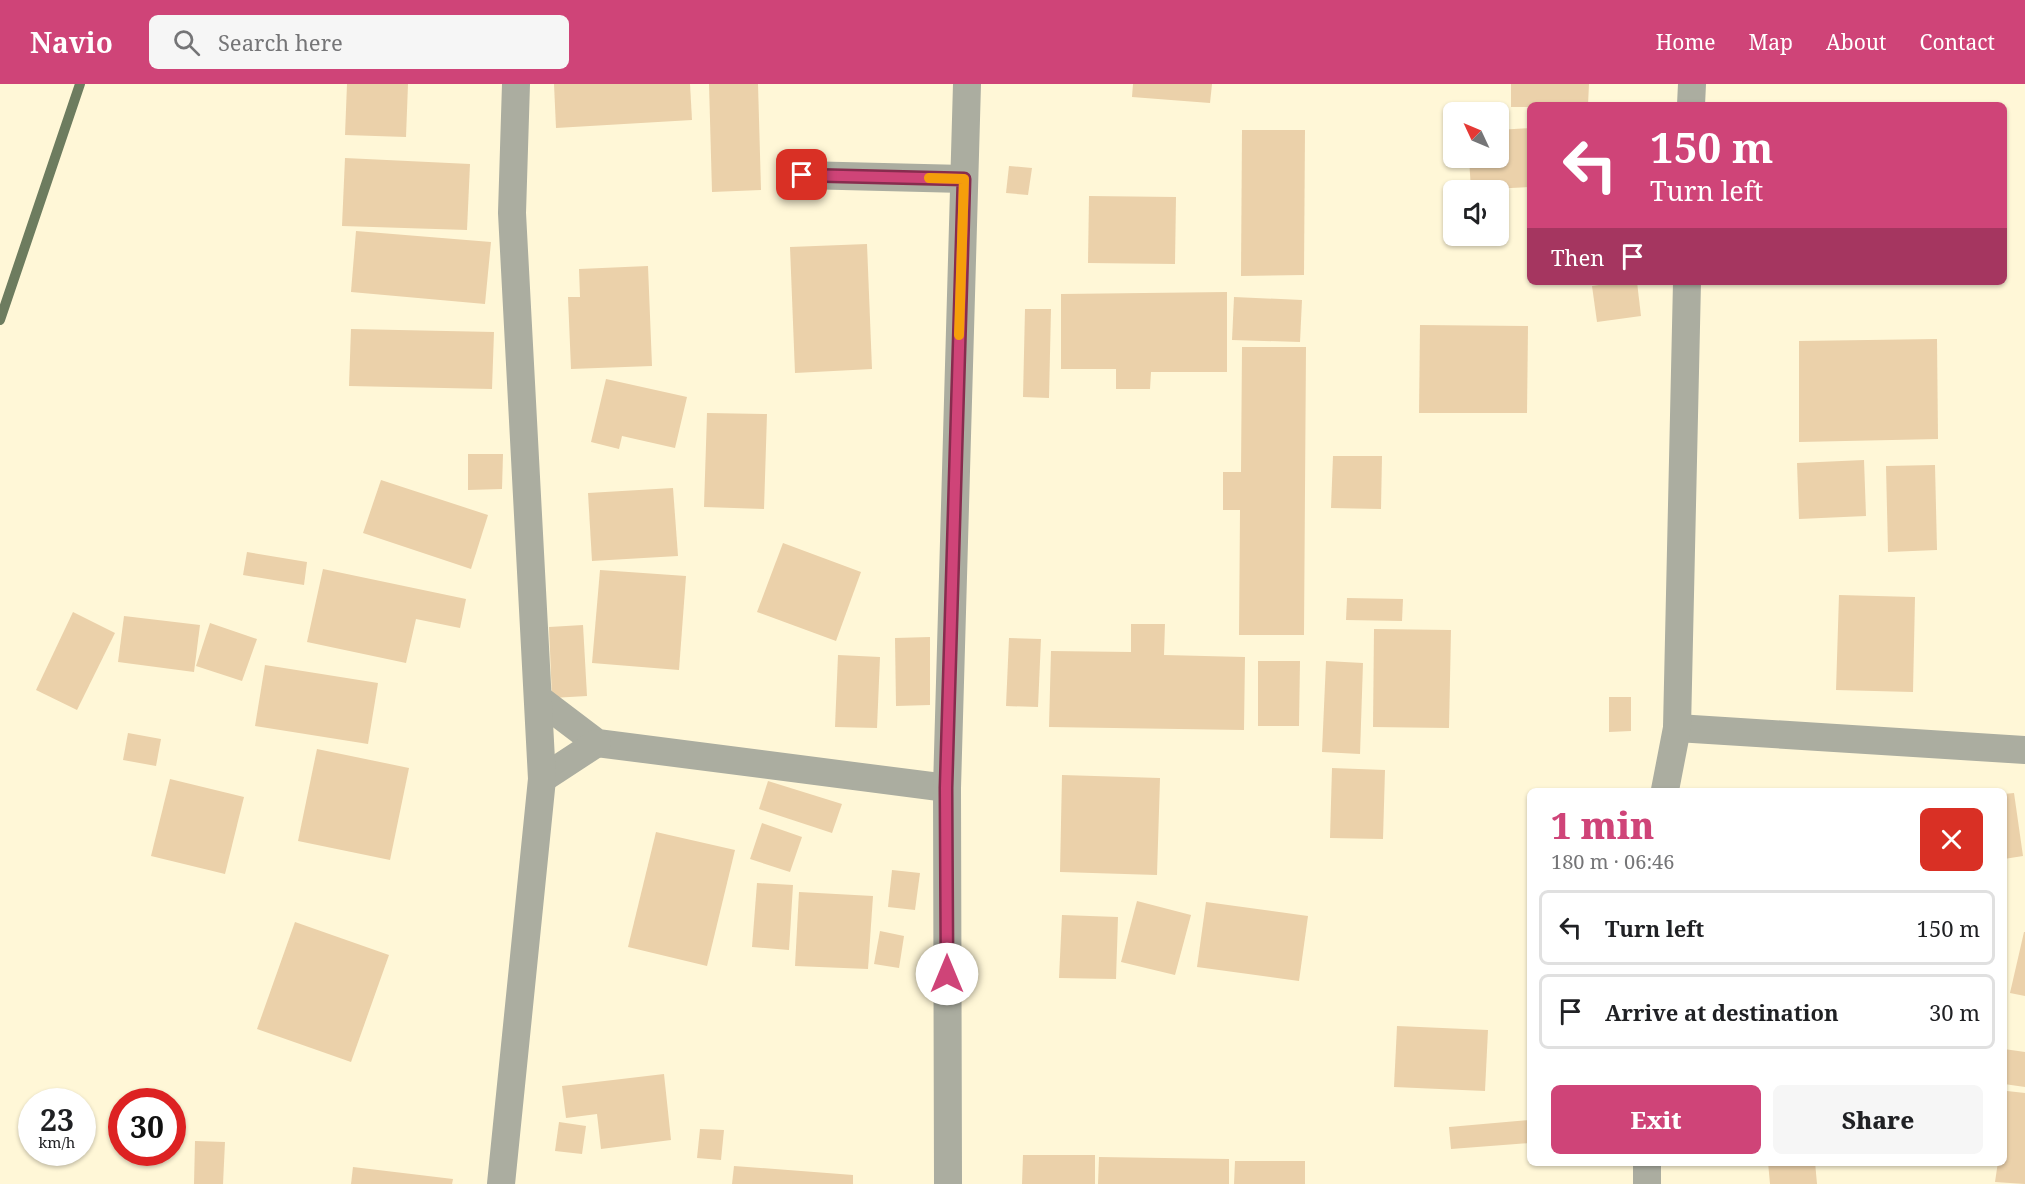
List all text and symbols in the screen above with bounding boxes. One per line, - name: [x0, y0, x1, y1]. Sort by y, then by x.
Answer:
- search box: [149, 15, 569, 69]
- text: Navio: [30, 23, 113, 61]
- icon: search: [170, 26, 203, 59]
- text: Search here: [218, 27, 343, 57]
- text: Home: [1656, 28, 1716, 56]
- text: Map: [1749, 28, 1793, 56]
- text: About: [1826, 28, 1887, 56]
- text: Contact: [1920, 28, 1995, 56]
- north arrow: [1443, 102, 1509, 168]
- map controls: [1443, 102, 1509, 246]
- text: 150 m: [1650, 118, 1774, 175]
- icon: left: [1551, 126, 1629, 204]
- pin: [776, 149, 827, 200]
- icon: arrive: [785, 158, 818, 191]
- text: Turn left: [1650, 172, 1763, 209]
- button: sound: [1443, 180, 1509, 246]
- icon: arrive: [1616, 240, 1649, 273]
- text: Then: [1551, 242, 1604, 272]
- text: 1 min: [1551, 801, 1654, 850]
- button: close: [1920, 808, 1983, 871]
- text: 180 m · 06:46: [1551, 848, 1674, 875]
- icon: left: [1554, 911, 1587, 944]
- text: Turn left: [1605, 913, 1704, 943]
- text: 150 m: [1917, 913, 1980, 943]
- position arrow: [915, 942, 979, 1006]
- icon: arrive: [1554, 995, 1587, 1028]
- text: Arrive at destination: [1605, 997, 1839, 1027]
- text: 30 m: [1929, 997, 1980, 1027]
- button: Exit: [1551, 1085, 1761, 1154]
- button: Share: [1773, 1085, 1983, 1154]
- speed limit sign: 30: [108, 1088, 186, 1166]
- text: 23: [40, 1099, 74, 1140]
- text: km/h: [39, 1132, 75, 1152]

